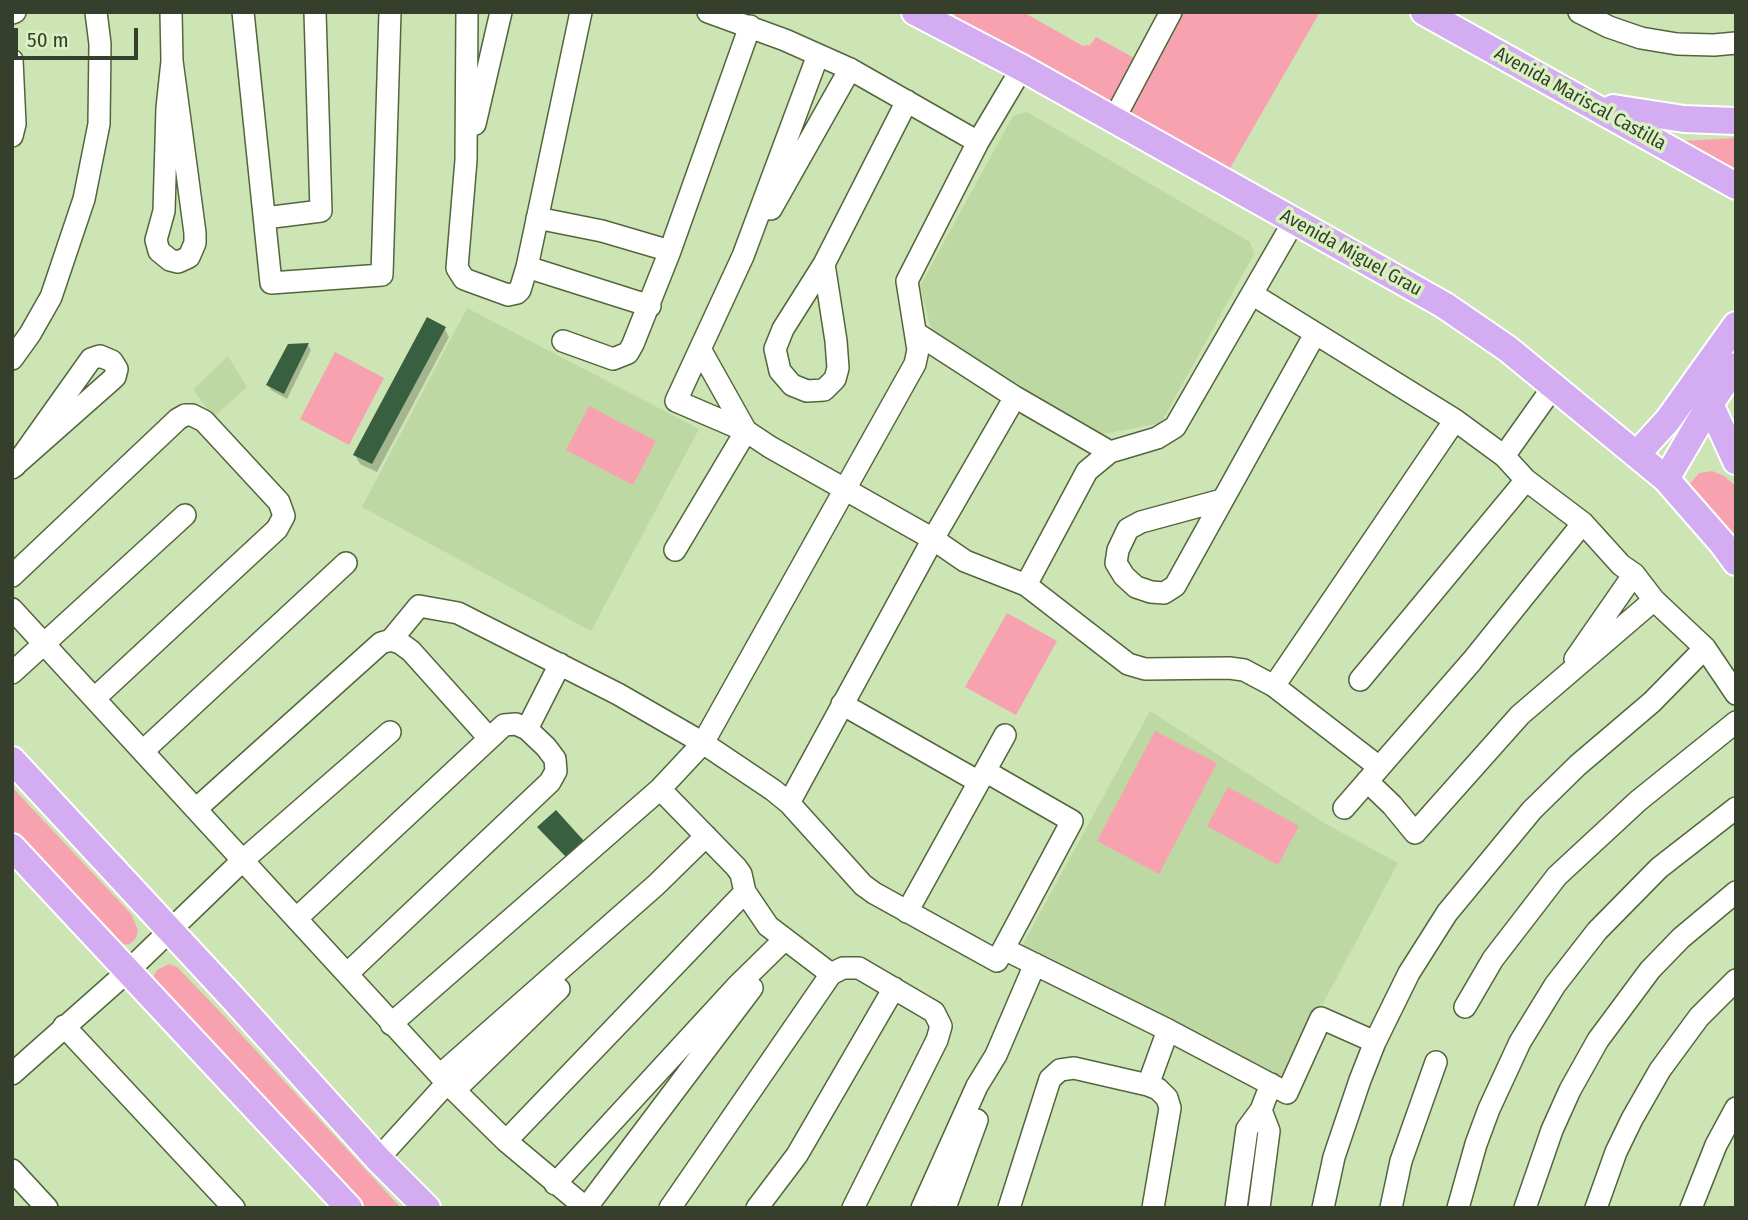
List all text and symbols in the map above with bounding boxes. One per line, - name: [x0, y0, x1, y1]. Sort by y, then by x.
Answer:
- scale bar: [18, 14, 142, 58]
- text: 50 m: [27, 27, 69, 53]
- street label: Avenida Mariscal Castilla: [1490, 42, 1670, 156]
- street label: Avenida Miguel Grau: [1276, 205, 1426, 301]

